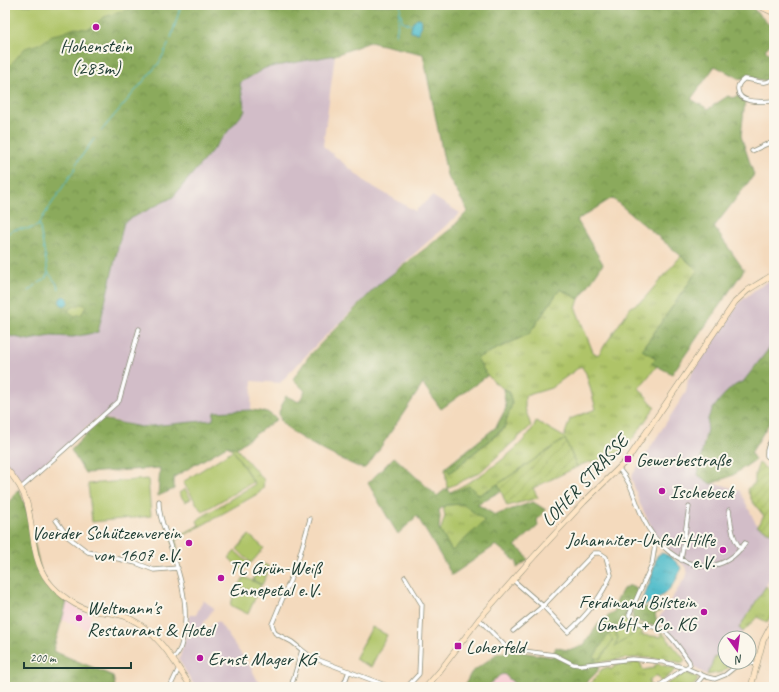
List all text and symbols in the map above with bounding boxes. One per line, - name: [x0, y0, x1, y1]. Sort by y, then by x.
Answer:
- marker: Hohenstein (283m): [91, 22, 101, 32]
- place label: Hohenstein (283m): [60, 34, 132, 80]
- street label: LOHER STRASSE: [536, 428, 635, 532]
- place label: Gewerbestraße: [636, 448, 732, 472]
- marker: Gewerbestraße: [623, 454, 633, 464]
- place label: Ischebeck: [670, 480, 735, 504]
- marker: Ischebeck: [657, 486, 667, 496]
- place label: Voerder Schützenverein von 1607 e.V.: [32, 521, 182, 567]
- place label: Johanniter-Unfall-Hilfe e.V.: [566, 528, 717, 574]
- marker: Voerder Schützenverein von 1607 e.V.: [184, 538, 194, 548]
- marker: Johanniter-Unfall-Hilfe e.V.: [718, 545, 728, 555]
- place label: TC Grün-Weiß Ennepetal e.V.: [229, 556, 323, 602]
- marker: TC Grün-Weiß Ennepetal e.V.: [216, 573, 226, 583]
- place label: Ferdinand Bilstein GmbH + Co. KG: [579, 590, 698, 636]
- place label: Weltmann's Restaurant & Hotel: [87, 596, 217, 642]
- marker: Ferdinand Bilstein GmbH + Co. KG: [699, 607, 709, 617]
- marker: Weltmann's Restaurant & Hotel: [74, 613, 84, 623]
- north arrow: [717, 630, 757, 670]
- place label: Loherfeld: [466, 635, 529, 659]
- marker: Loherfeld: [453, 641, 463, 651]
- scale bar: [24, 644, 131, 670]
- place label: Ernst Mager KG: [208, 647, 319, 671]
- text: 200 m: [30, 650, 57, 666]
- text: N: [732, 652, 744, 668]
- marker: Ernst Mager KG: [195, 653, 205, 663]

